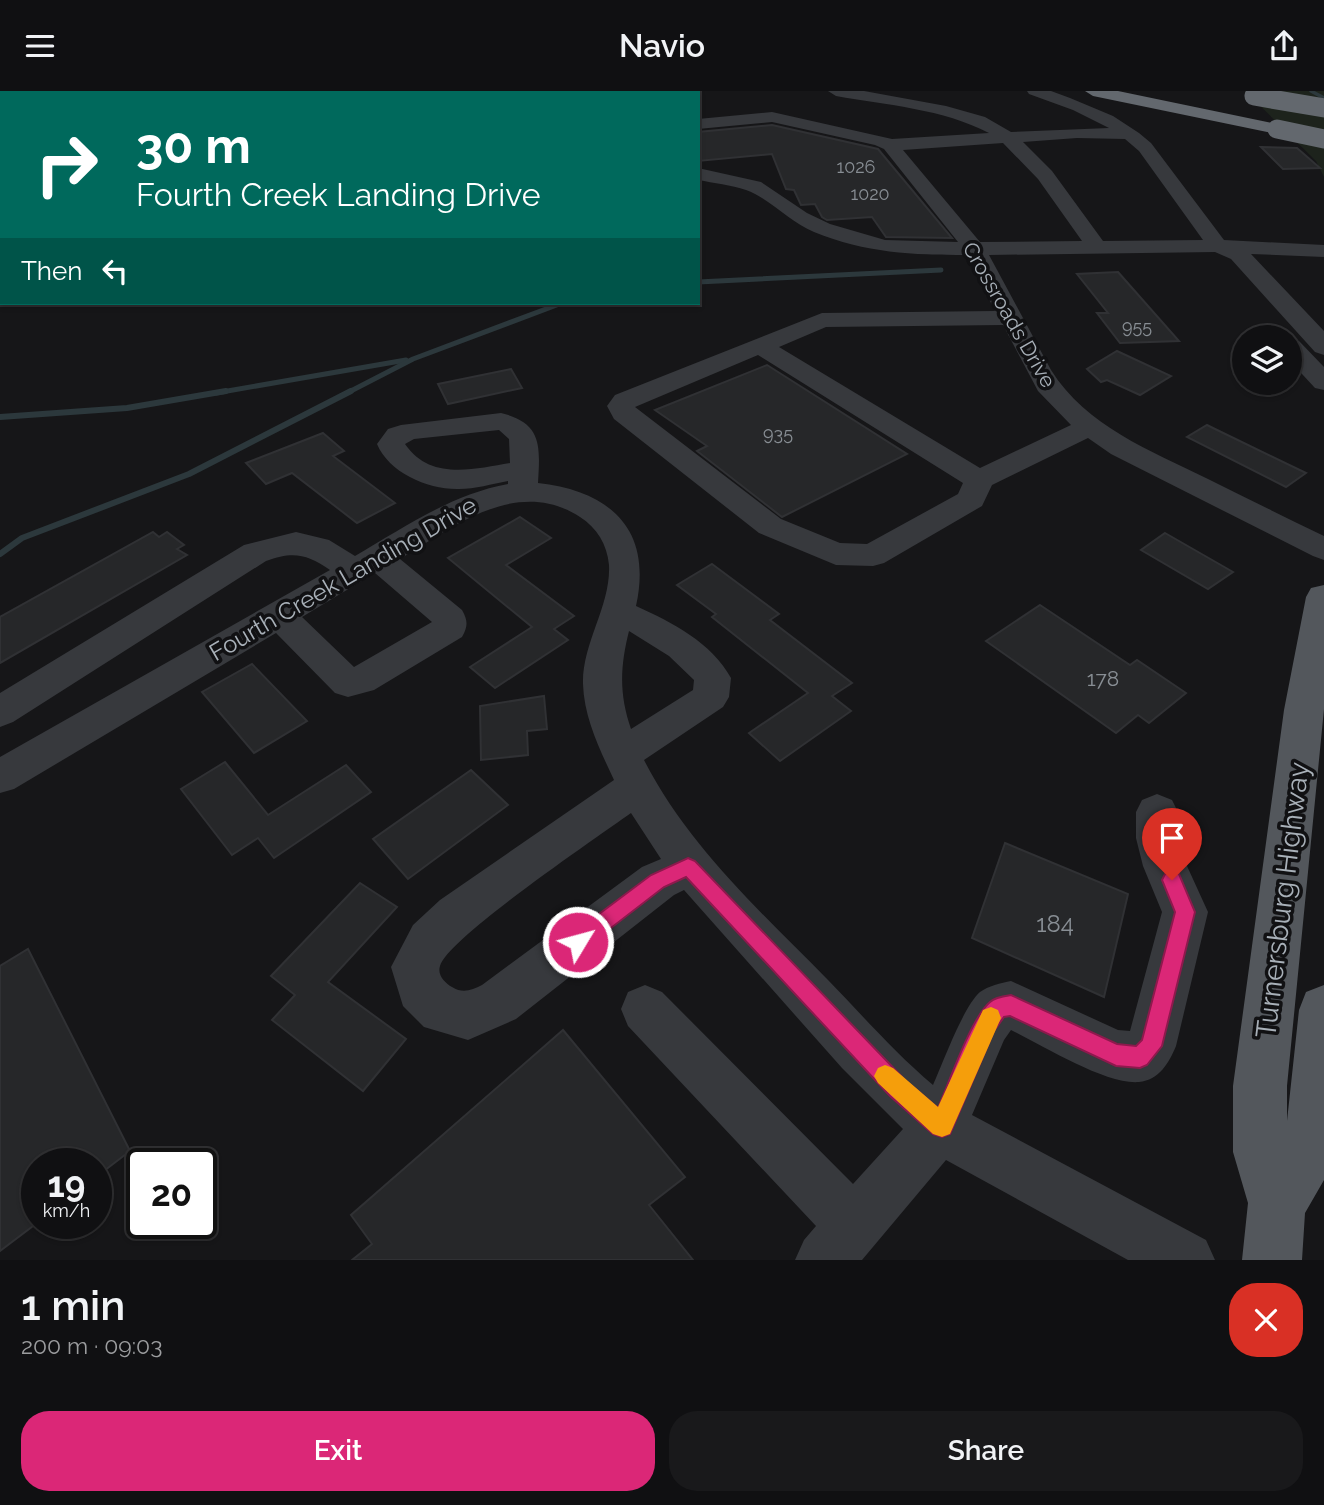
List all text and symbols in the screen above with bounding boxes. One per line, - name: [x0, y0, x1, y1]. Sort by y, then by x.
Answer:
- icon: menu: [21, 27, 59, 65]
- text: Navio: [619, 27, 705, 64]
- icon: share: [1265, 27, 1303, 65]
- text: 30 m: [136, 117, 251, 174]
- icon: right: [21, 119, 112, 210]
- house number: 1026: [837, 156, 876, 177]
- text: Fourth Creek Landing Drive: [136, 176, 541, 213]
- house number: 1020: [850, 183, 890, 204]
- street label: Crossroads Drive: [958, 238, 1061, 392]
- icon: left: [96, 252, 134, 290]
- text: Then: [21, 256, 82, 286]
- house number: 955: [1122, 316, 1152, 337]
- map controls: [1232, 325, 1302, 395]
- button: layers: [1232, 325, 1302, 395]
- house number: 935: [763, 423, 793, 444]
- street label: Fourth Creek Landing Drive: [204, 490, 481, 667]
- house number: 178: [1087, 666, 1119, 691]
- street label: Turnersburg Highway: [1249, 760, 1316, 1040]
- pin: [1142, 808, 1202, 880]
- icon: arrive: [1153, 819, 1191, 857]
- position arrow: [541, 905, 615, 979]
- house number: 184: [1036, 909, 1074, 938]
- speed limit sign: 20: [126, 1148, 217, 1239]
- text: 19: [48, 1164, 85, 1205]
- text: km/h: [43, 1200, 90, 1221]
- text: 1 min: [21, 1281, 125, 1330]
- button: close: [1229, 1283, 1303, 1357]
- text: 200 m · 09:03: [21, 1332, 162, 1359]
- button: Exit: [21, 1411, 655, 1491]
- button: Share: [669, 1411, 1303, 1491]

